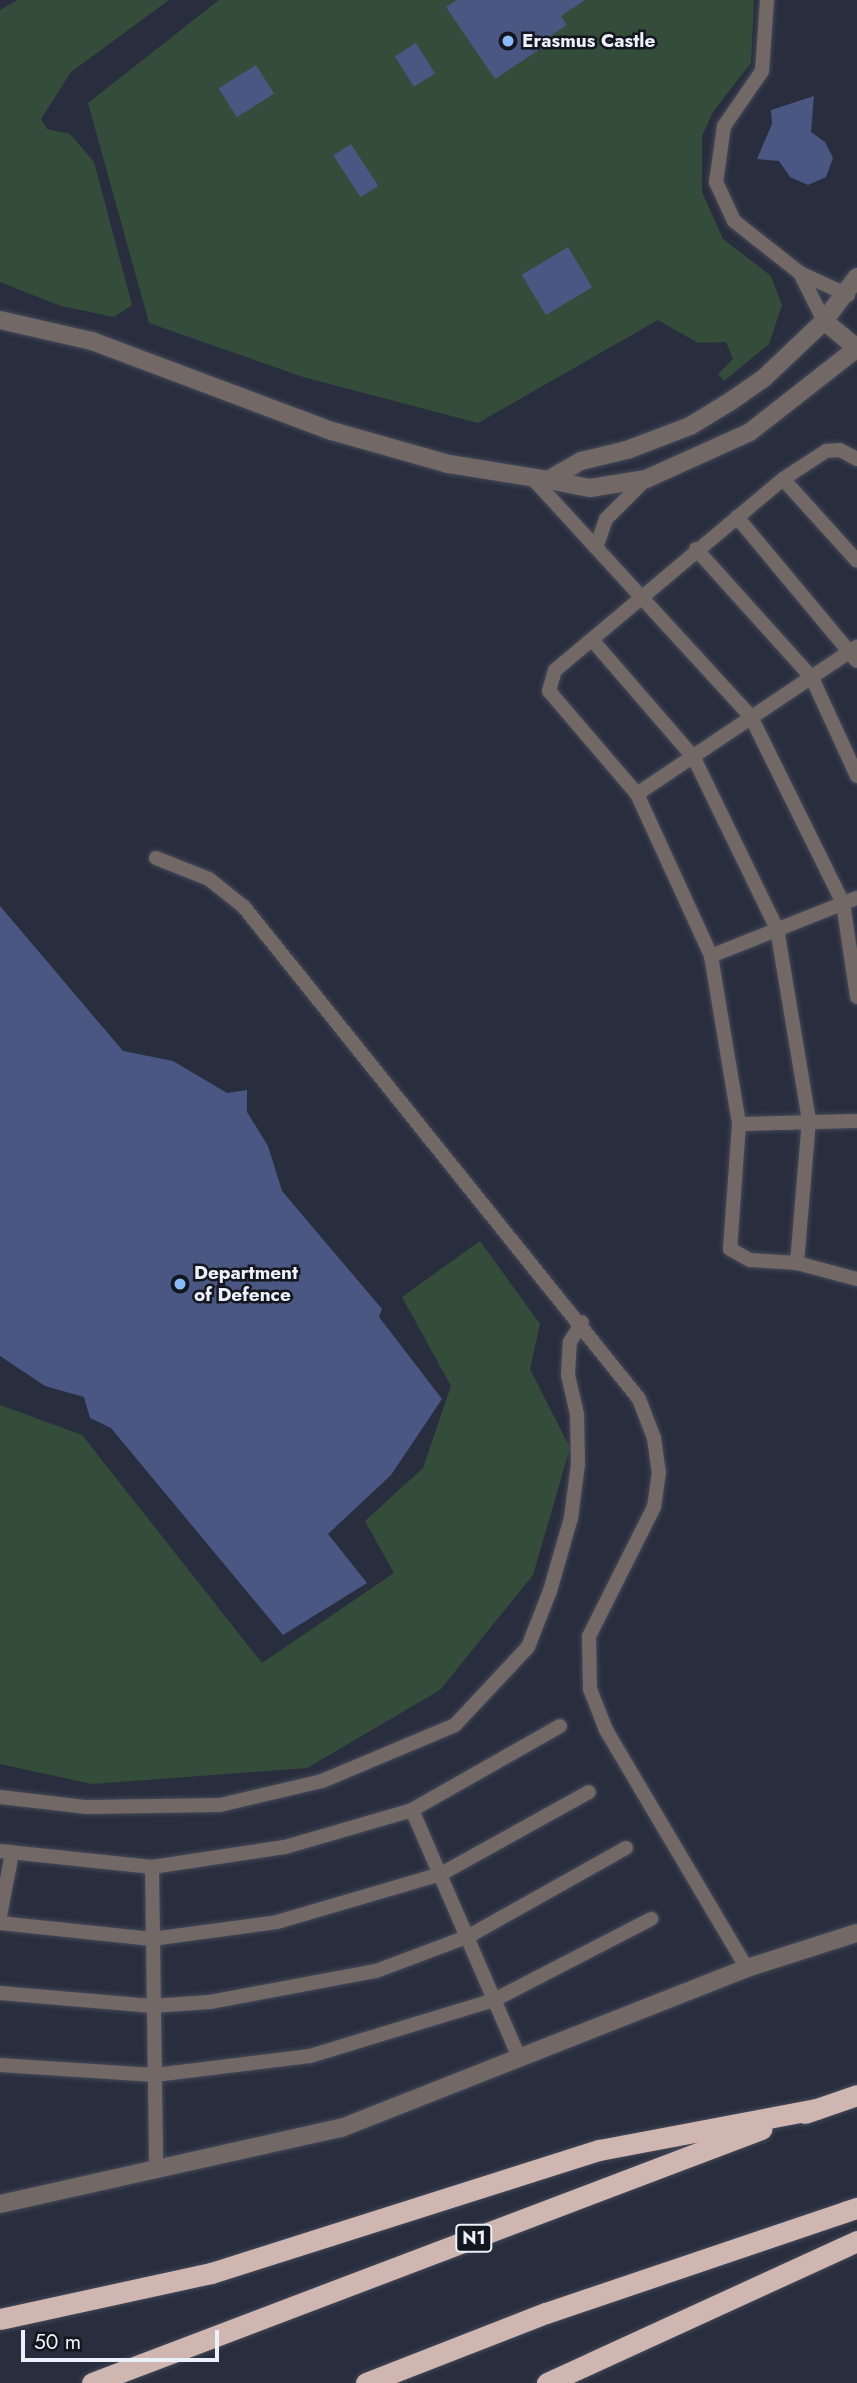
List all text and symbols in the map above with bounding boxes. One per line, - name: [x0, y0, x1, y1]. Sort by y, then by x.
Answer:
- place label: Erasmus Castle: [522, 30, 655, 52]
- marker: Erasmus Castle: [500, 33, 516, 49]
- place label: Department of Defence: [194, 1262, 298, 1306]
- marker: Department of Defence: [172, 1276, 188, 1292]
- road number: N1: [455, 2224, 493, 2252]
- scale bar: [24, 2316, 222, 2360]
- text: 50 m: [34, 2327, 81, 2357]

